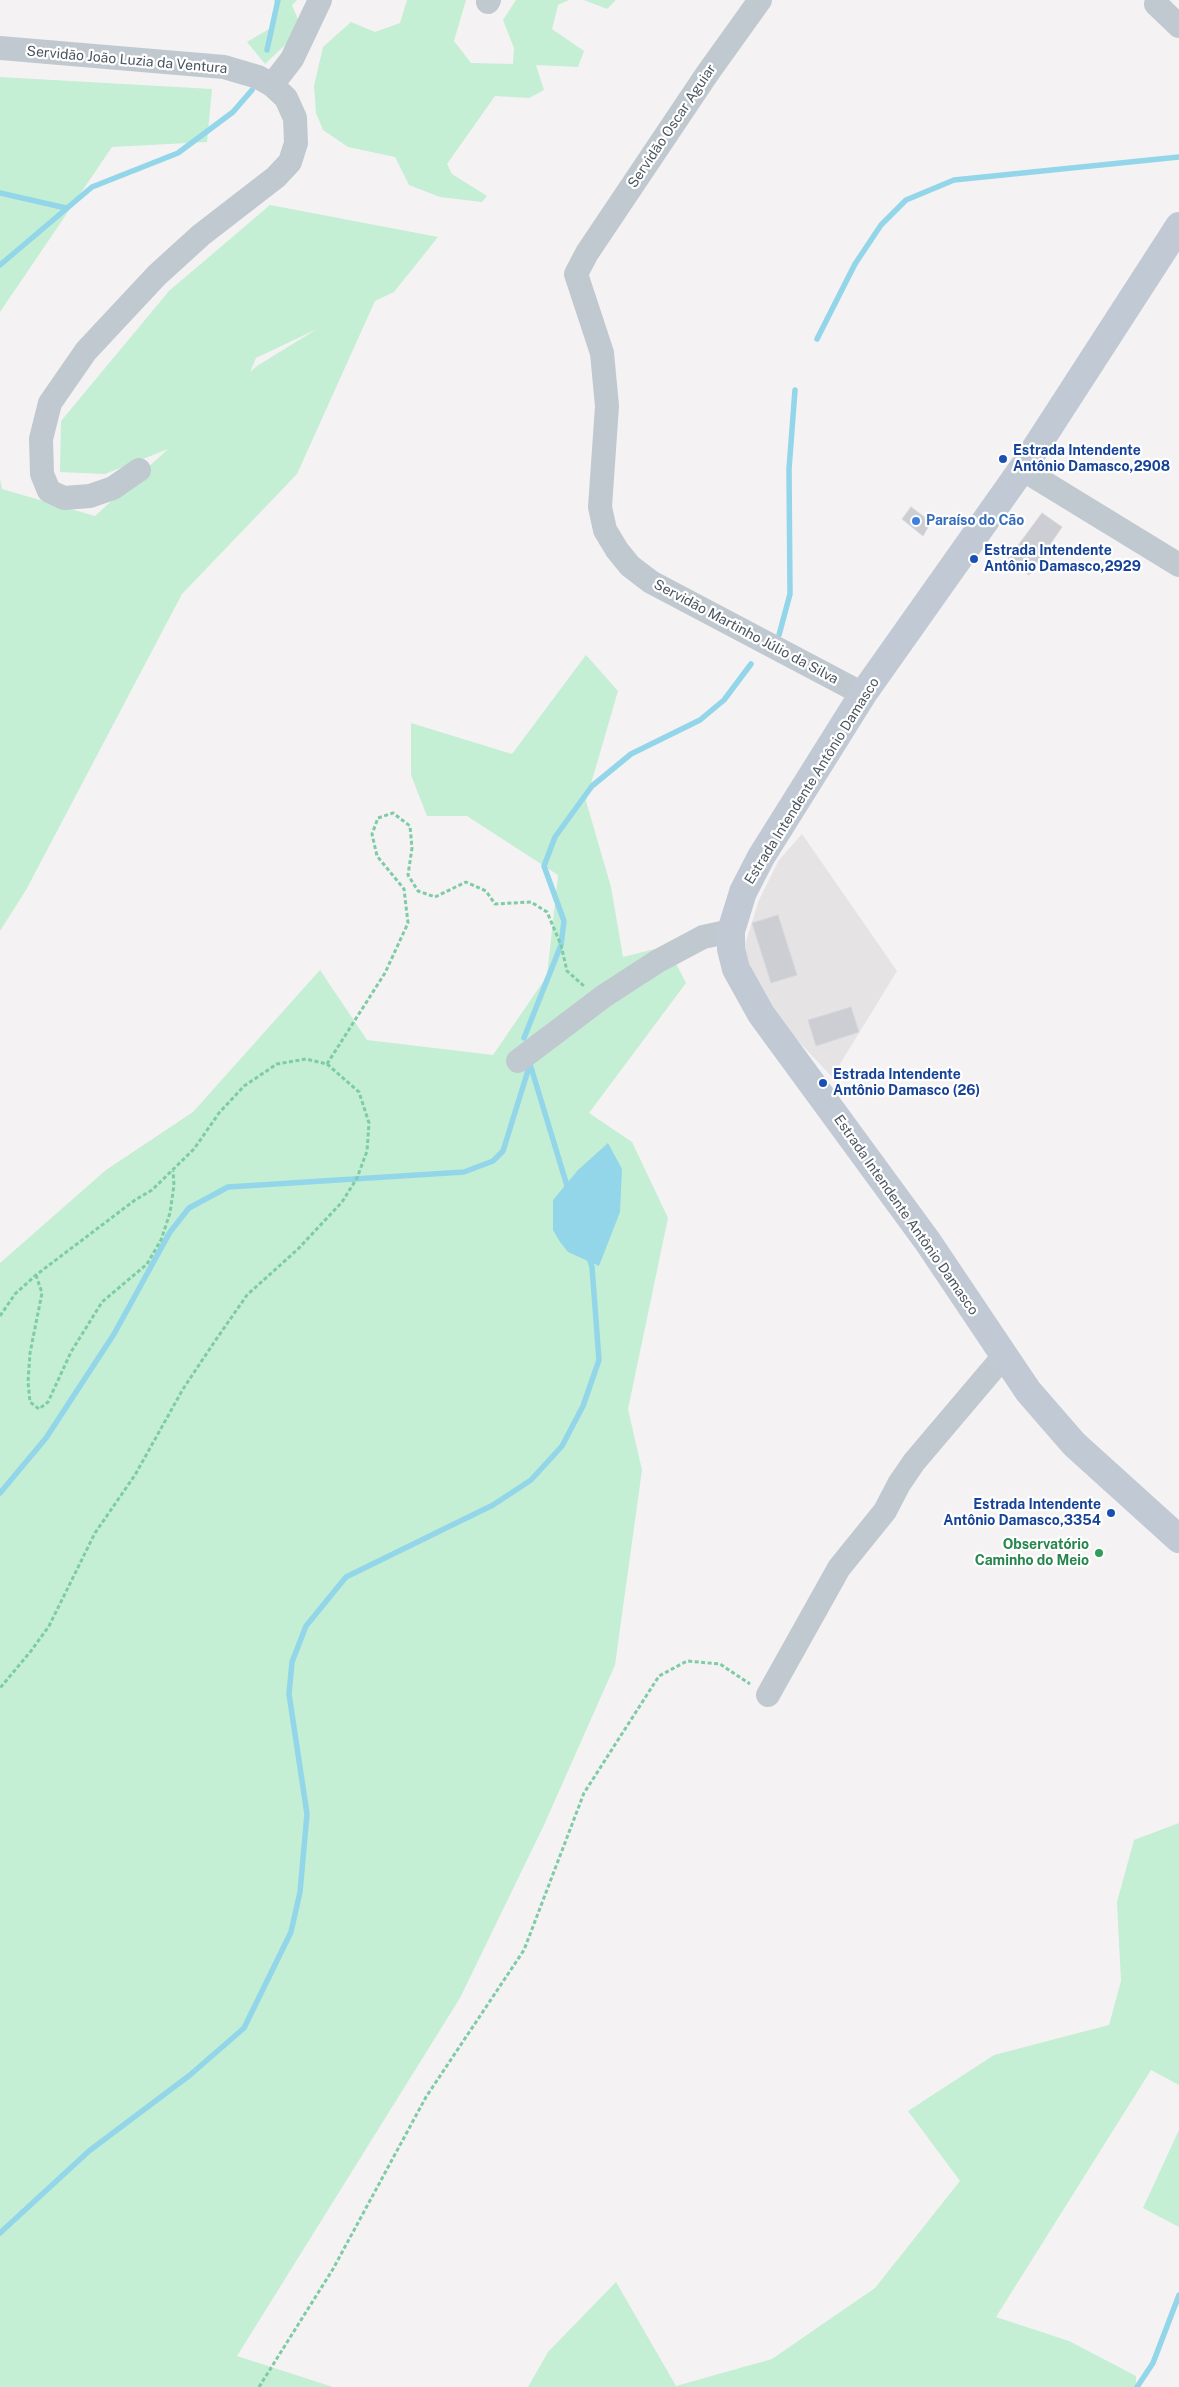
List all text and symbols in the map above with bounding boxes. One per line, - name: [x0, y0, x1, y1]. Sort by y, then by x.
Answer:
- street label: Servidão João Luzia da Ventura: [26, 43, 228, 77]
- street label: Servidão Oscar Aguiar: [624, 61, 720, 191]
- place label: Estrada Intendente Antônio Damasco,2908: [1013, 443, 1170, 476]
- marker: Estrada Intendente Antônio Damasco,2908: [997, 453, 1009, 465]
- place label: Paraíso do Cão: [926, 513, 1024, 529]
- marker: Paraíso do Cão: [910, 515, 922, 527]
- place label: Estrada Intendente Antônio Damasco,2929: [984, 543, 1141, 576]
- marker: Estrada Intendente Antônio Damasco,2929: [968, 553, 980, 565]
- street label: Servidão Martinho Júlio da Silva: [651, 576, 841, 688]
- street label: Estrada Intendente Antônio Damasco: [741, 675, 883, 887]
- place label: Estrada Intendente Antônio Damasco (26): [833, 1067, 980, 1100]
- marker: Estrada Intendente Antônio Damasco (26): [817, 1077, 829, 1089]
- street label: Estrada Intendente Antônio Damasco: [830, 1112, 982, 1318]
- place label: Estrada Intendente Antônio Damasco,3354: [943, 1497, 1101, 1530]
- marker: Estrada Intendente Antônio Damasco,3354: [1105, 1507, 1117, 1519]
- place label: Observatório Caminho do Meio: [975, 1537, 1089, 1570]
- marker: Observatório Caminho do Meio: [1093, 1547, 1105, 1559]

